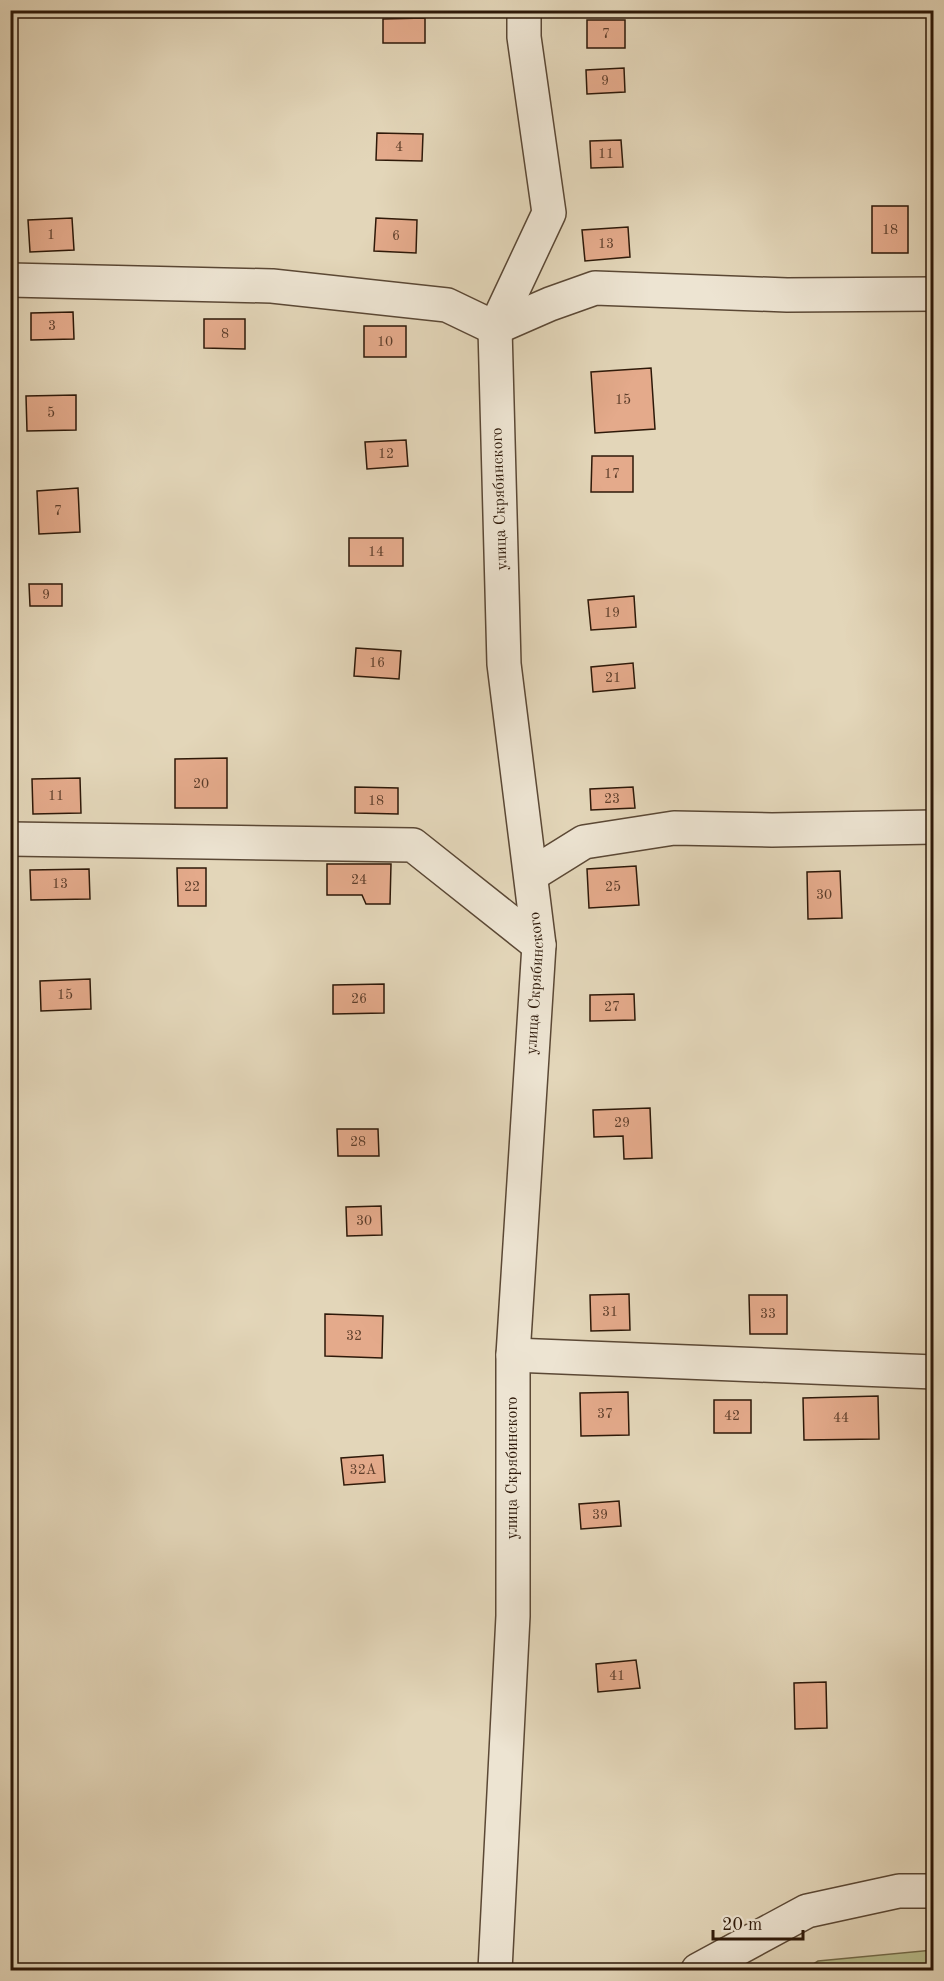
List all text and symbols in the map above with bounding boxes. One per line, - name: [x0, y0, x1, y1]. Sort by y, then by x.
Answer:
- house number: 7: [602, 27, 610, 41]
- house number: 9: [601, 74, 609, 88]
- house number: 4: [395, 140, 403, 154]
- house number: 11: [598, 147, 614, 161]
- house number: 18: [882, 223, 898, 237]
- house number: 1: [47, 228, 55, 242]
- house number: 6: [392, 229, 400, 243]
- house number: 13: [598, 237, 614, 251]
- house number: 3: [48, 319, 56, 333]
- house number: 8: [221, 327, 229, 341]
- house number: 10: [377, 335, 393, 349]
- house number: 15: [615, 393, 631, 407]
- house number: 5: [47, 406, 55, 420]
- street label: улица Скрябинского: [490, 427, 510, 571]
- house number: 12: [378, 447, 394, 461]
- house number: 17: [604, 467, 620, 481]
- house number: 7: [54, 504, 62, 518]
- house number: 14: [368, 545, 384, 559]
- house number: 9: [42, 588, 50, 602]
- house number: 19: [604, 606, 620, 620]
- house number: 16: [369, 656, 385, 670]
- house number: 21: [605, 671, 621, 685]
- house number: 20: [193, 777, 209, 791]
- house number: 11: [48, 789, 64, 803]
- house number: 23: [604, 792, 620, 806]
- house number: 18: [368, 794, 384, 808]
- house number: 24: [351, 873, 367, 887]
- house number: 13: [52, 877, 68, 891]
- house number: 22: [184, 880, 200, 894]
- house number: 25: [605, 880, 621, 894]
- house number: 30: [816, 888, 832, 902]
- street label: улица Скрябинского: [524, 911, 547, 1055]
- house number: 15: [57, 988, 73, 1002]
- house number: 26: [351, 992, 367, 1006]
- house number: 27: [604, 1000, 620, 1014]
- house number: 29: [614, 1116, 630, 1130]
- house number: 28: [350, 1135, 366, 1149]
- house number: 30: [356, 1214, 372, 1228]
- house number: 31: [602, 1305, 618, 1319]
- house number: 33: [760, 1307, 776, 1321]
- house number: 32: [346, 1329, 362, 1343]
- street label: улица Скрябинского: [505, 1396, 521, 1540]
- house number: 37: [597, 1407, 613, 1421]
- house number: 42: [724, 1409, 740, 1423]
- house number: 44: [833, 1411, 849, 1425]
- house number: 32А: [350, 1463, 377, 1477]
- house number: 39: [592, 1508, 608, 1522]
- house number: 41: [609, 1669, 625, 1683]
- scale bar: [713, 1903, 803, 1941]
- text: 20 m: [722, 1916, 762, 1934]

